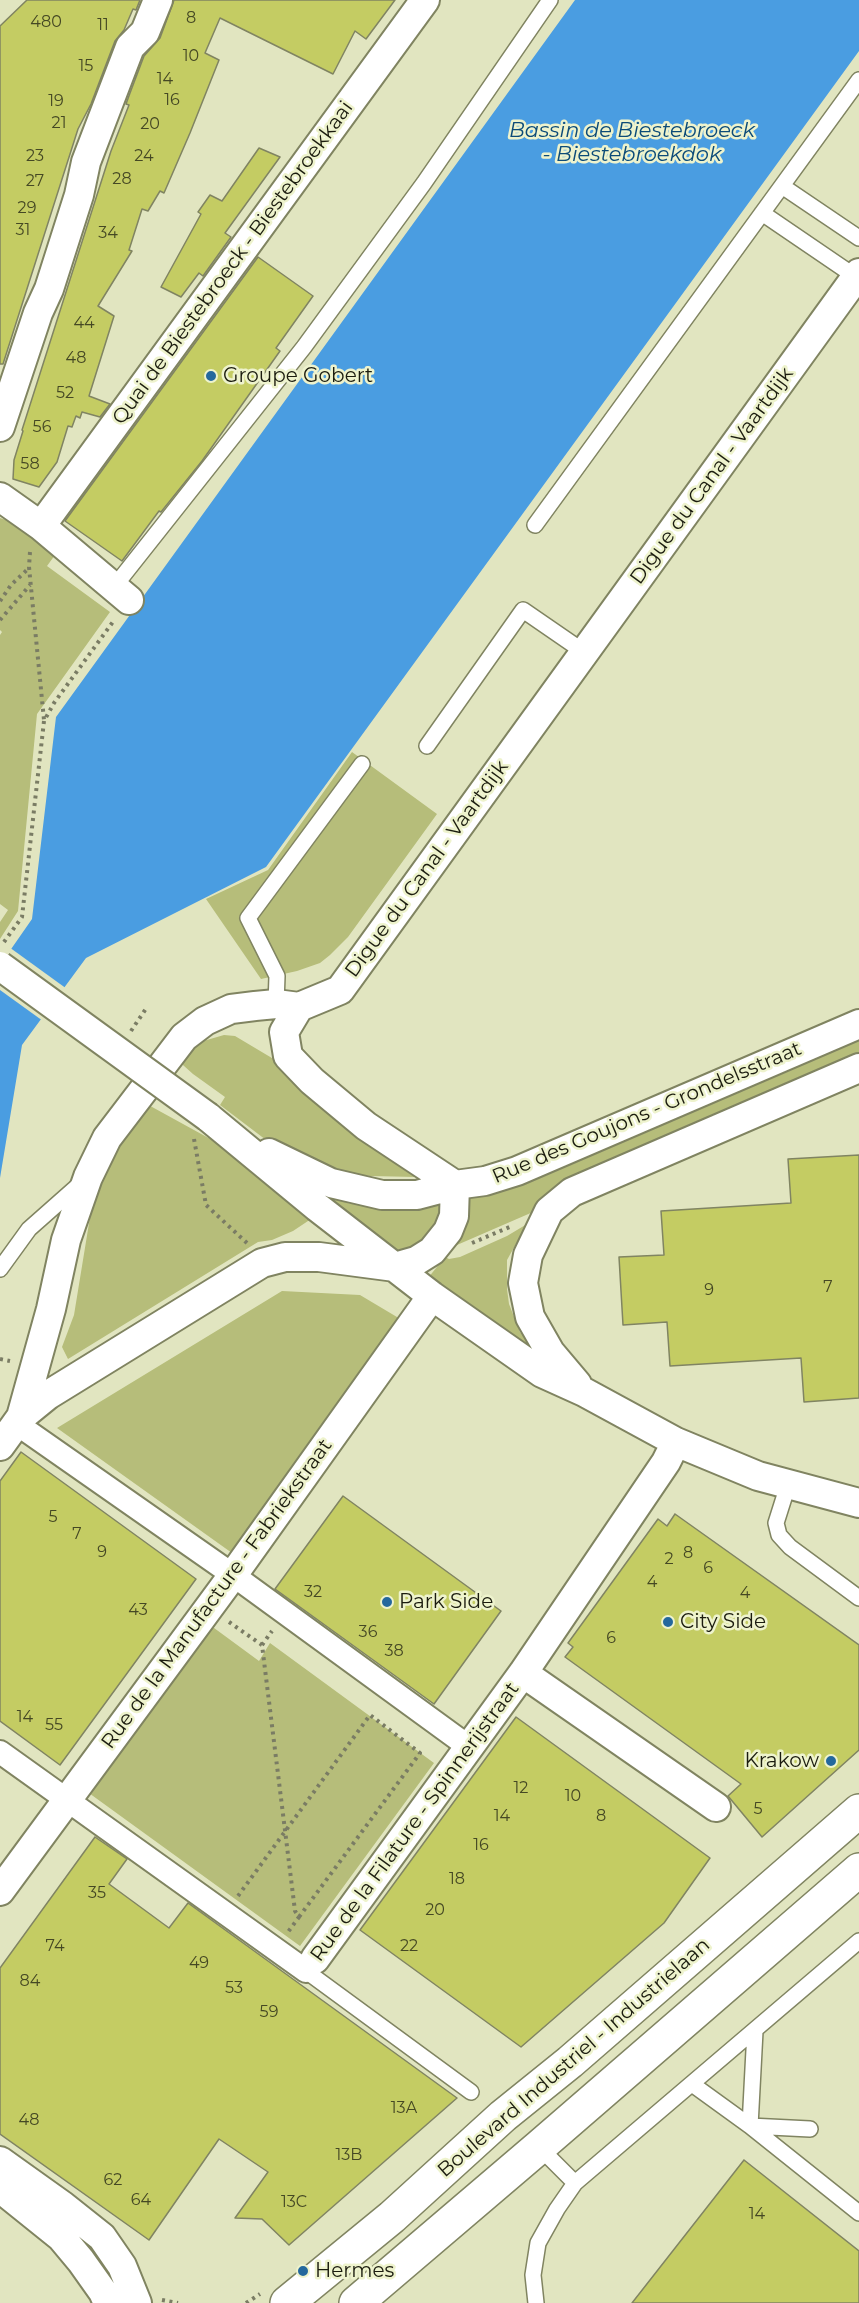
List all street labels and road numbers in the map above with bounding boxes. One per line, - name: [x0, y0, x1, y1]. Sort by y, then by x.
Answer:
- street label: Quai de Biestebroeck - Biestebroekkaai: [108, 97, 358, 429]
- street label: Digue du Canal - Vaartdijk: [625, 363, 799, 589]
- street label: Digue du Canal - Vaartdijk: [340, 756, 514, 982]
- street label: Rue des Goujons - Grondelsstraat: [489, 1037, 805, 1189]
- street label: Rue de la Manufacture - Fabriekstraat: [96, 1434, 338, 1754]
- street label: Rue de la Filature - Spinnerijstraat: [306, 1678, 524, 1966]
- street label: Boulevard Industriel - Industrielaan: [433, 1933, 715, 2183]

